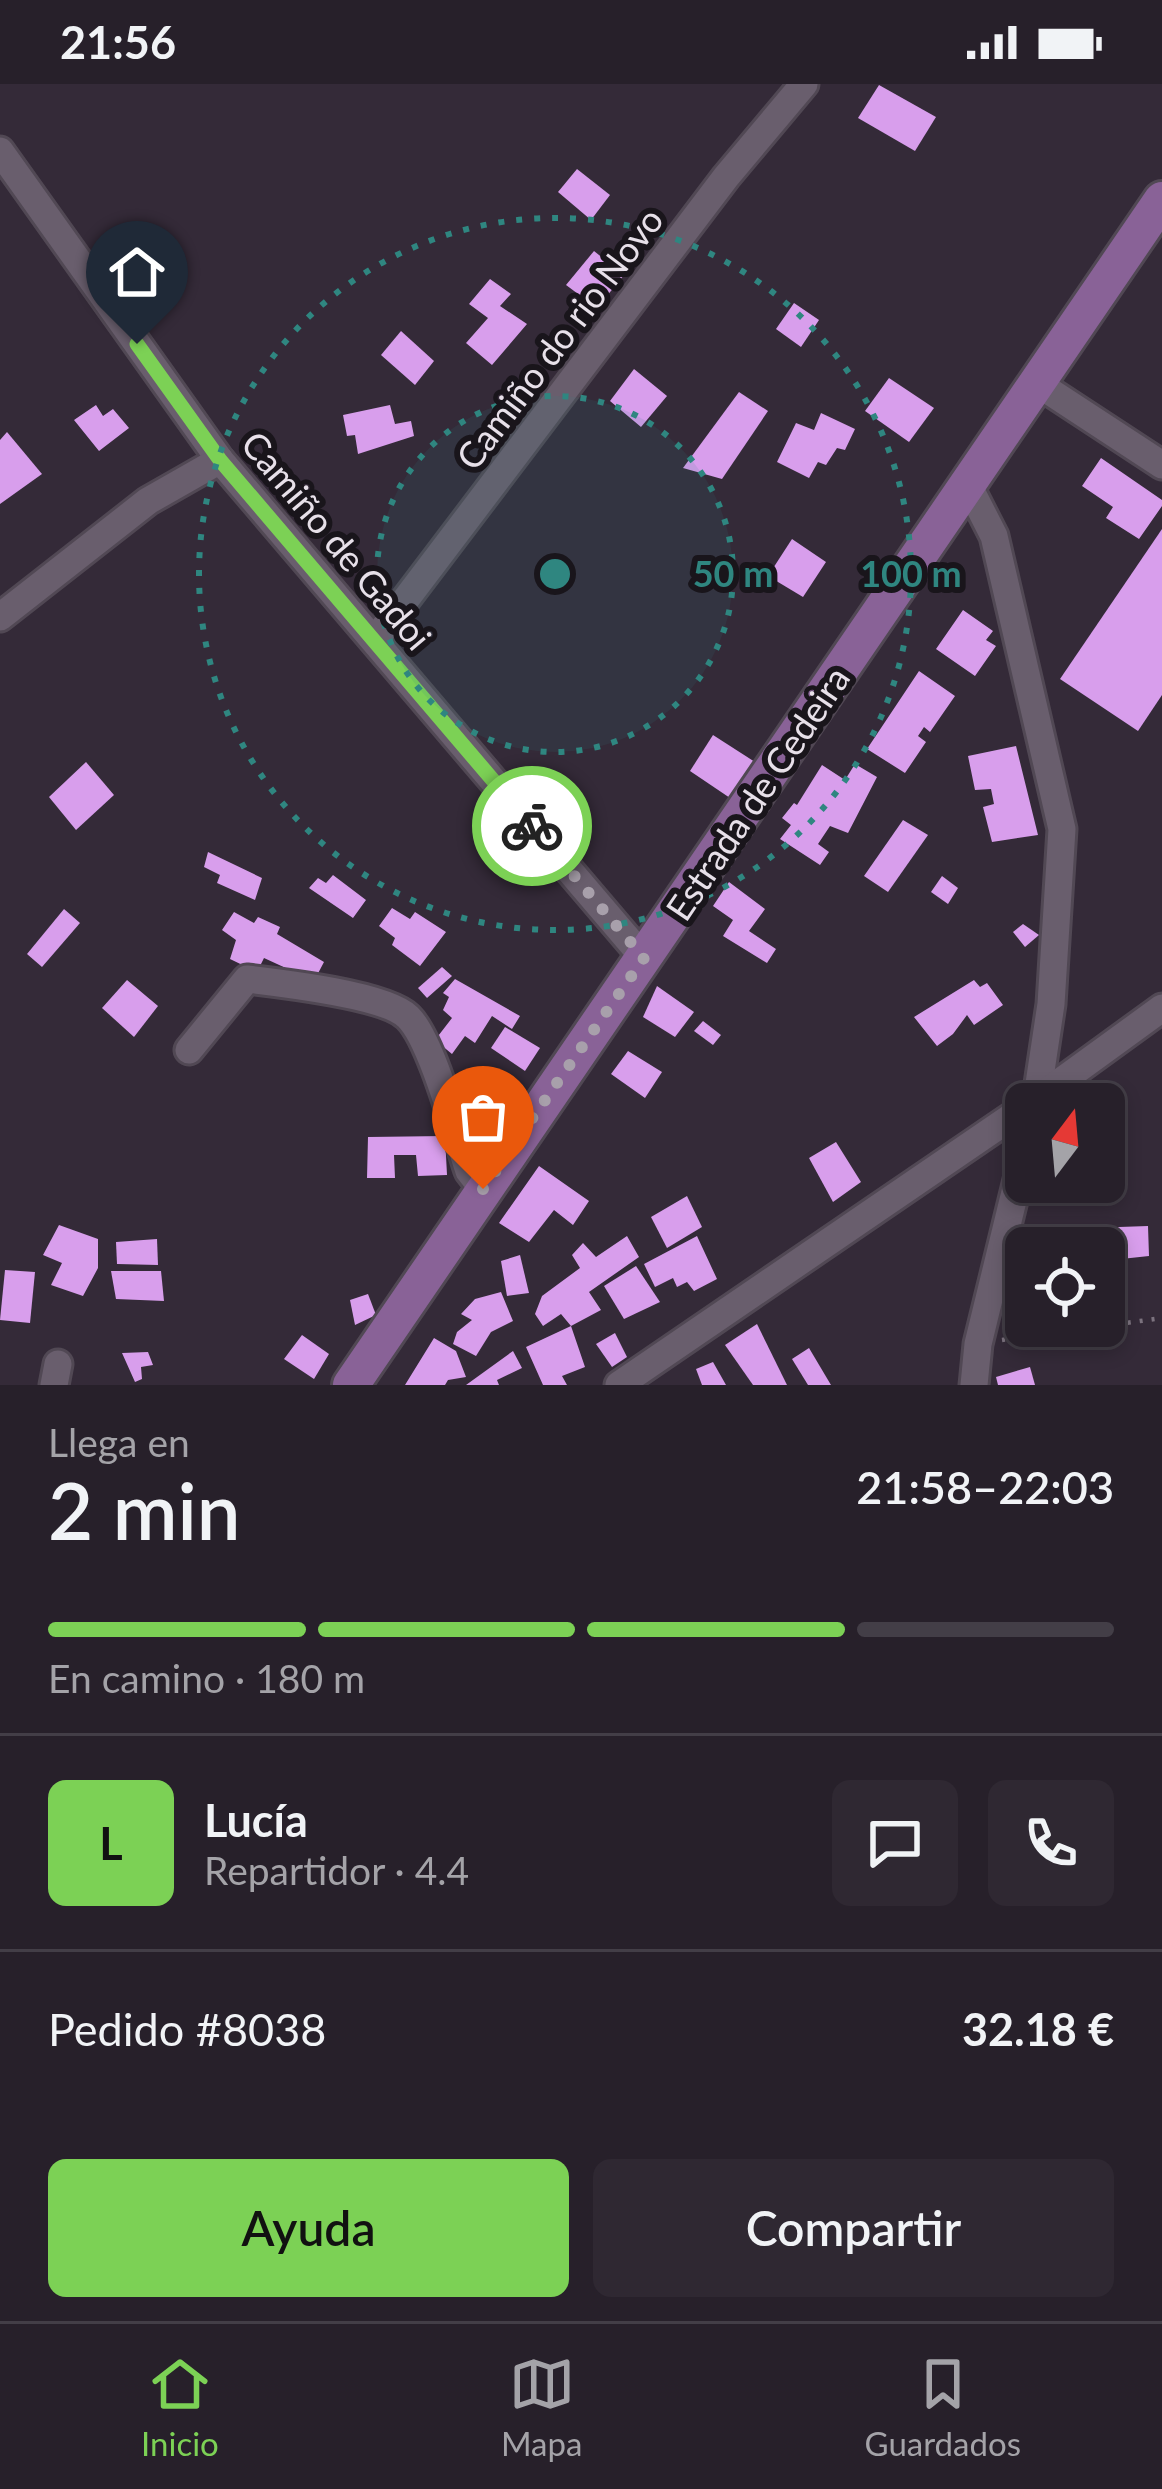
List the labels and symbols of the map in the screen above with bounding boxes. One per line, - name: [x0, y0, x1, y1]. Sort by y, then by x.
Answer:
- street label: Camiño do rio Novo: [446, 198, 672, 478]
- pin: [86, 221, 188, 344]
- street label: Camiño de Gadoi: [233, 422, 441, 658]
- text: 50 m: [693, 551, 773, 595]
- text: 100 m: [860, 551, 962, 595]
- centre of rings: [534, 553, 576, 595]
- street label: Estrada de Cedeira: [656, 658, 858, 928]
- courier: [472, 766, 592, 886]
- pin: [432, 1066, 534, 1189]
- north arrow: [1005, 1083, 1125, 1203]

